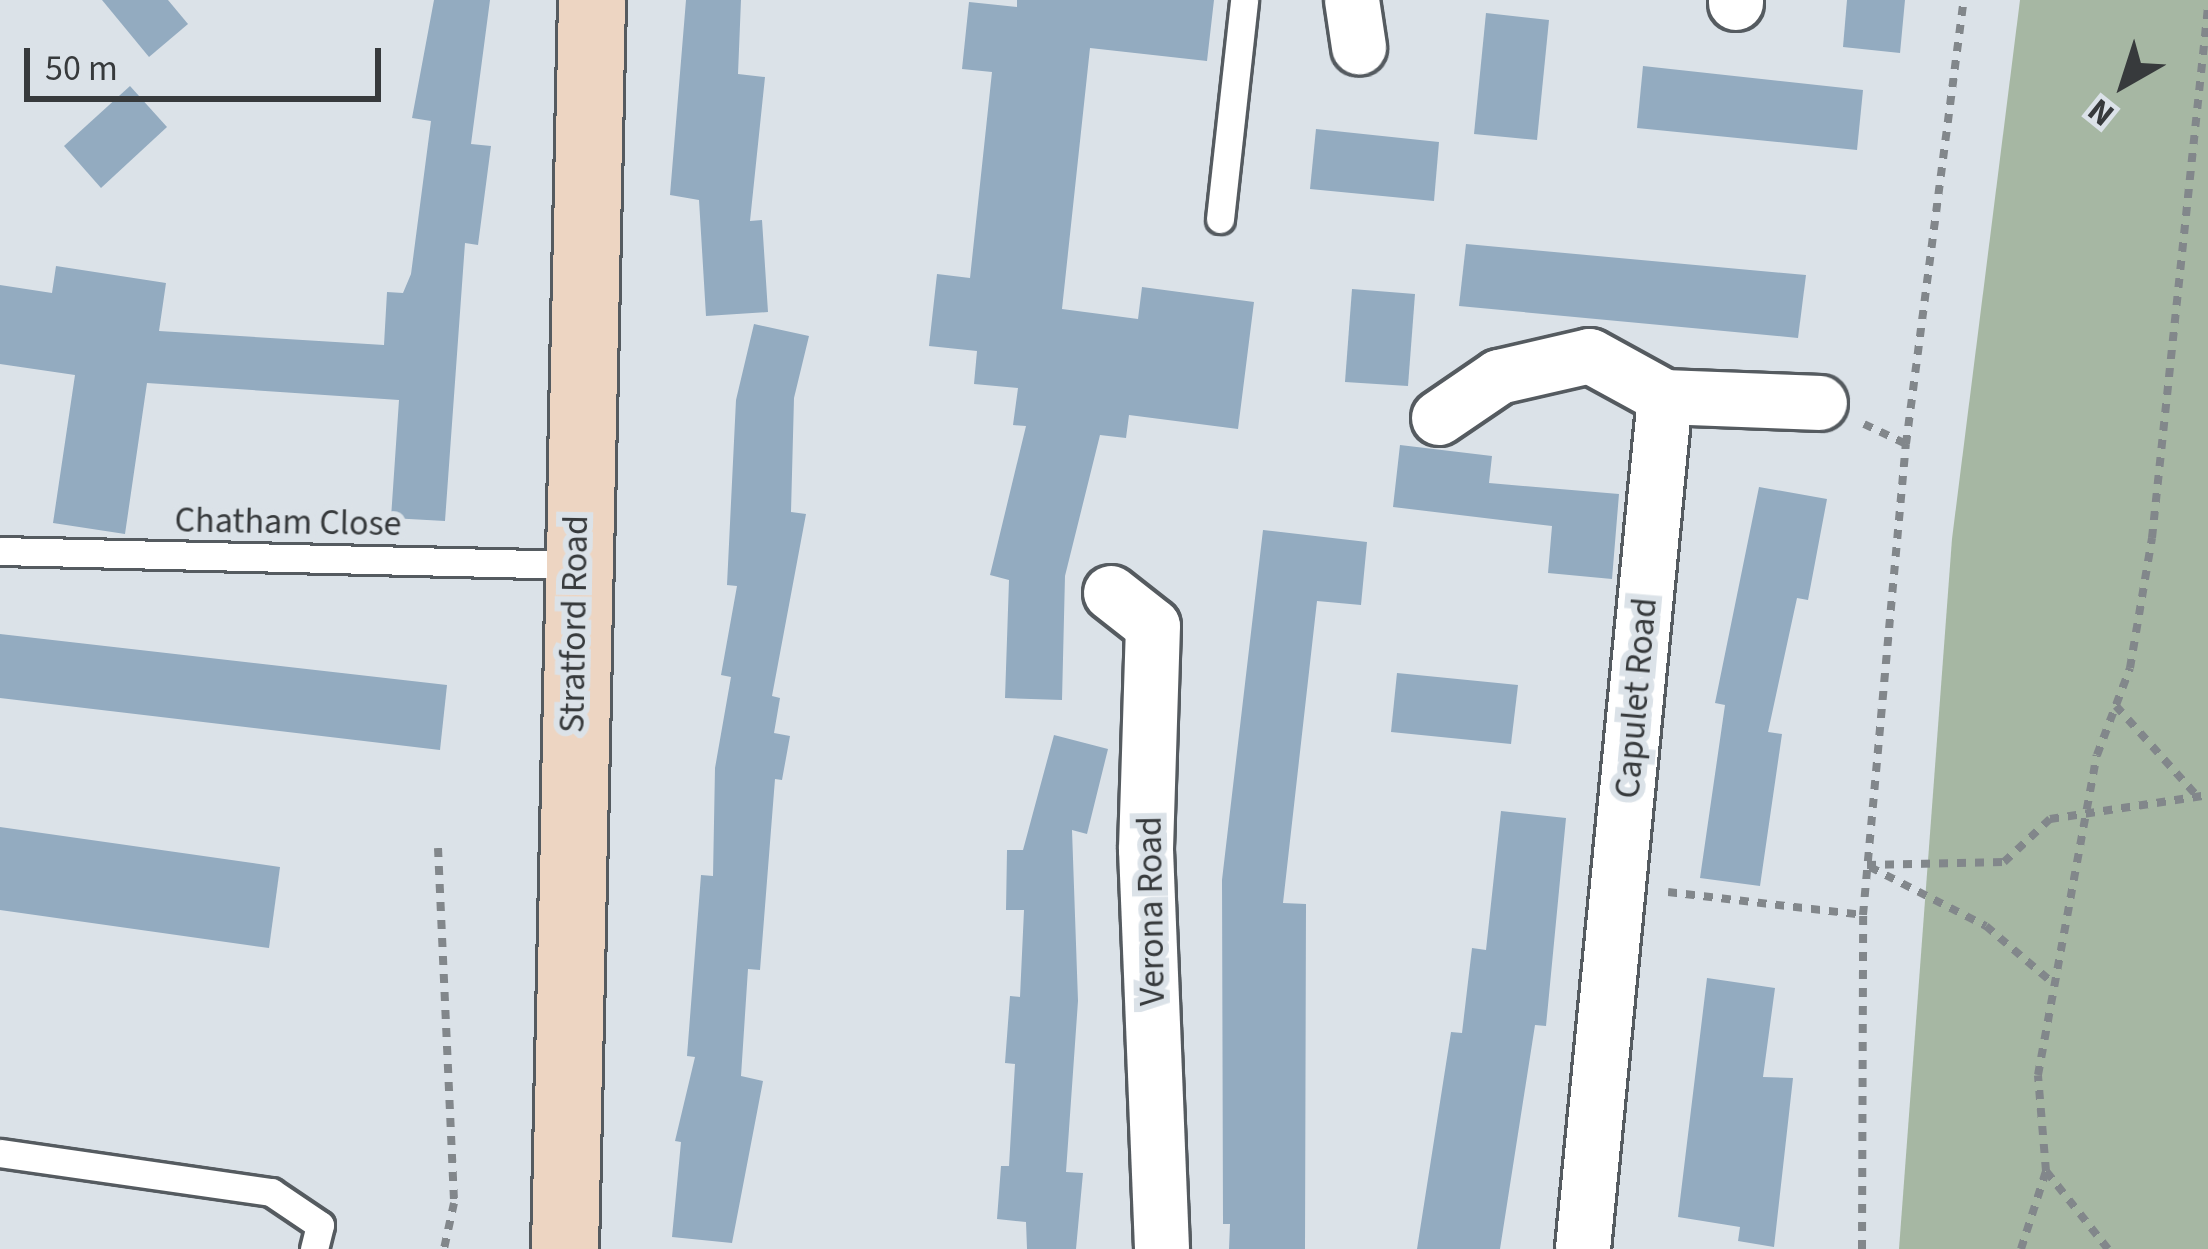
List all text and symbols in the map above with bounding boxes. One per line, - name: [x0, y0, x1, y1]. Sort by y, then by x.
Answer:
- scale bar: [30, 24, 387, 98]
- north arrow: [2064, 24, 2184, 144]
- text: 50 m: [45, 43, 118, 94]
- text: N: [2078, 87, 2124, 138]
- street label: Chatham Close: [174, 498, 402, 546]
- street label: Stratford Road: [551, 515, 597, 733]
- street label: Capulet Road: [1606, 596, 1666, 800]
- street label: Verona Road: [1128, 816, 1174, 1006]

